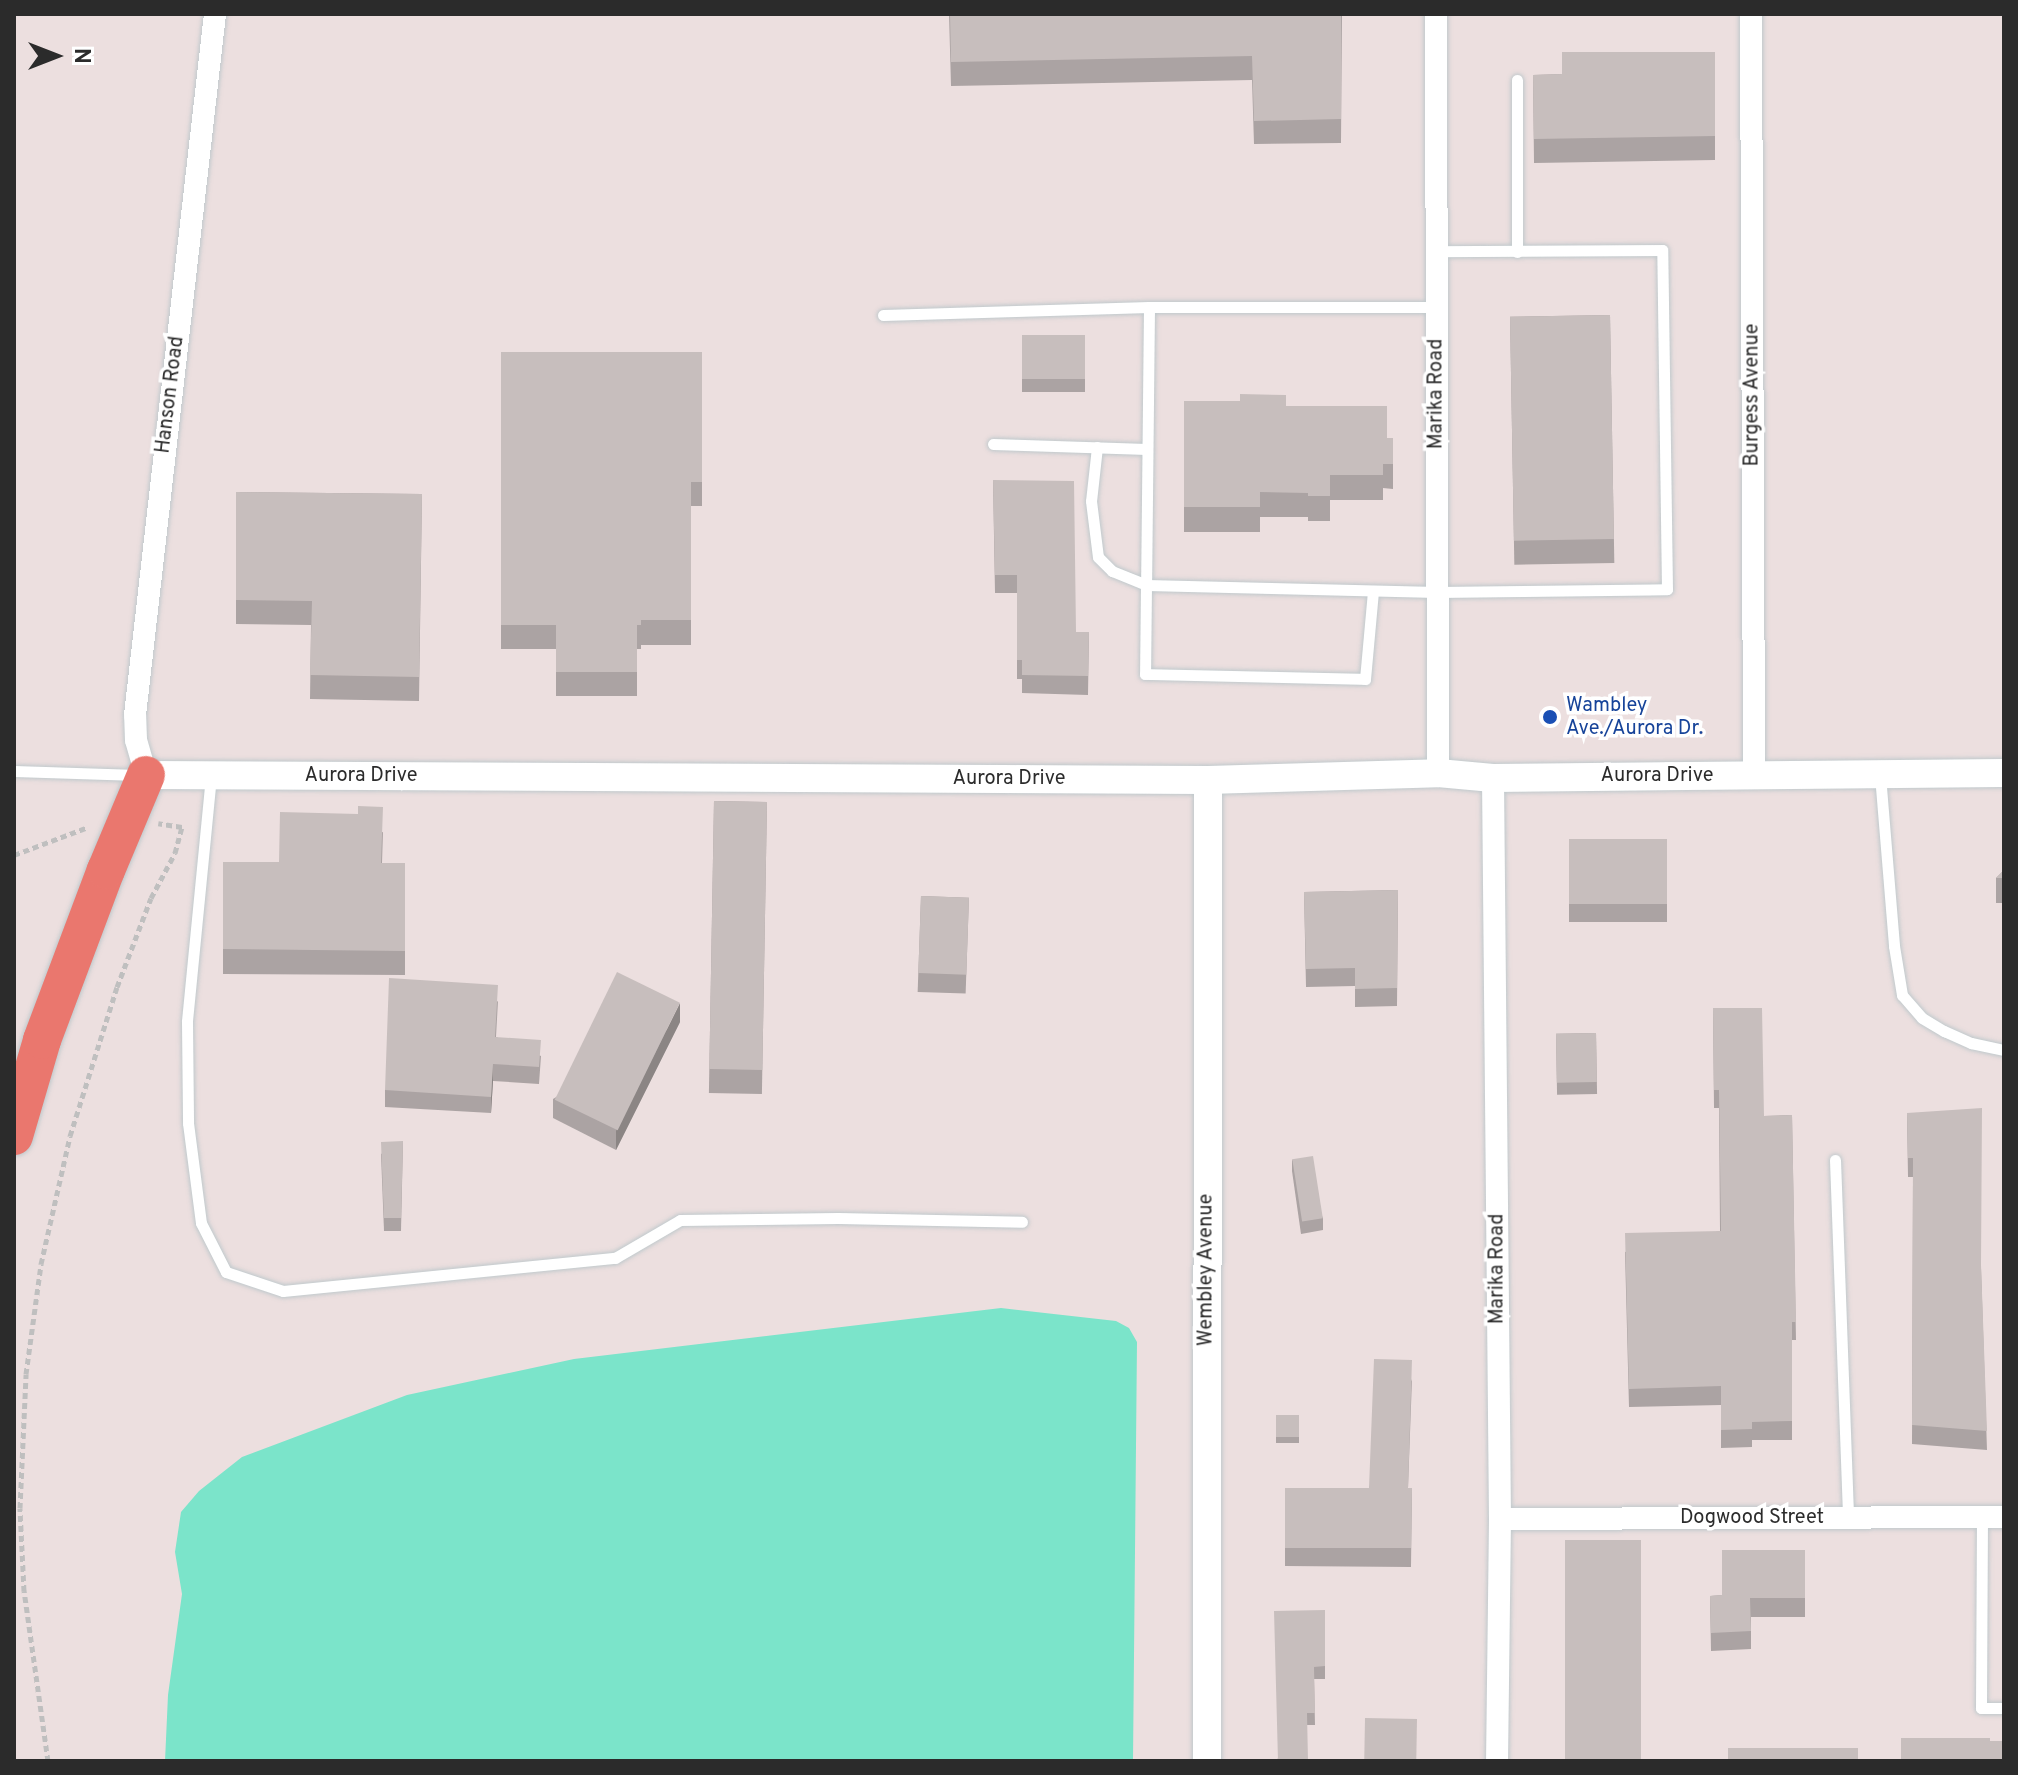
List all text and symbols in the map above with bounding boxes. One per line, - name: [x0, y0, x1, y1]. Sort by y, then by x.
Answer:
- north arrow: [16, 16, 96, 96]
- text: N: [67, 48, 94, 64]
- street label: Burgess Avenue: [1741, 323, 1765, 467]
- street label: Hanson Road: [152, 335, 190, 455]
- street label: Marika Road: [1425, 339, 1449, 449]
- place label: Wambley Ave./Aurora Dr.: [1566, 694, 1703, 741]
- marker: Wambley Ave./Aurora Dr.: [1541, 708, 1559, 726]
- street label: Aurora Drive: [304, 764, 418, 788]
- street label: Aurora Drive: [1600, 764, 1714, 788]
- street label: Aurora Drive: [952, 767, 1066, 791]
- street label: Wembley Avenue: [1195, 1193, 1219, 1347]
- street label: Marika Road: [1486, 1214, 1510, 1324]
- street label: Dogwood Street: [1680, 1506, 1824, 1530]

